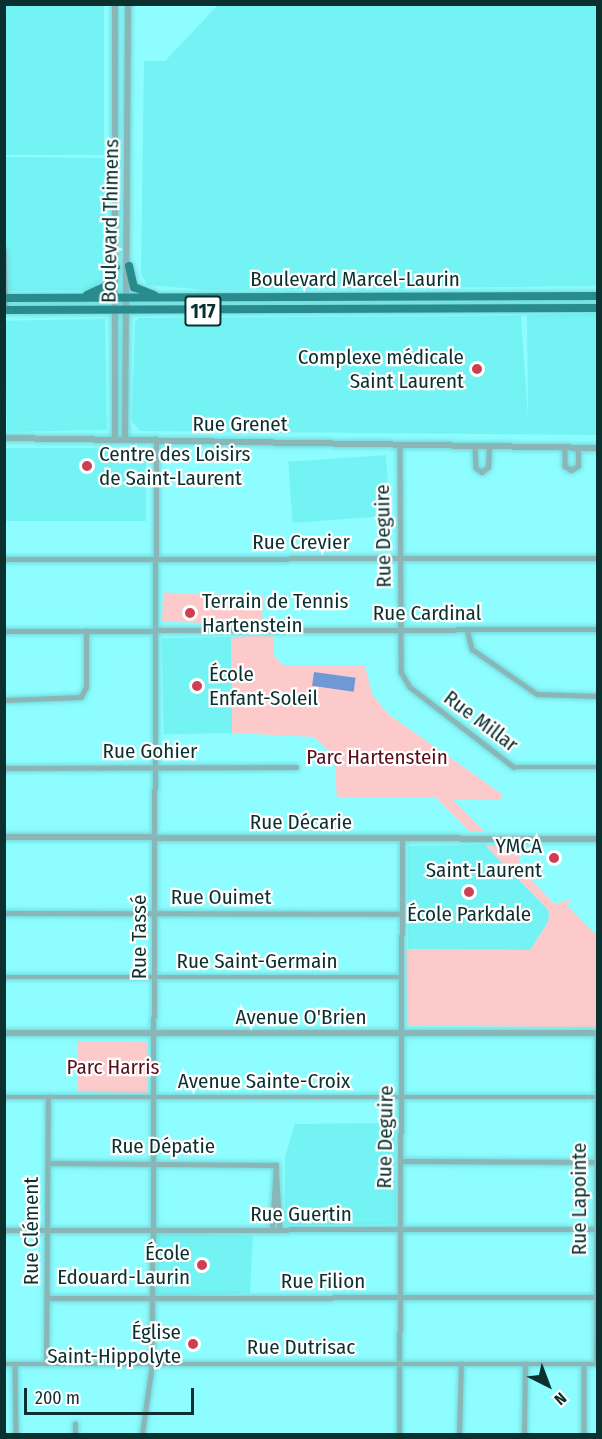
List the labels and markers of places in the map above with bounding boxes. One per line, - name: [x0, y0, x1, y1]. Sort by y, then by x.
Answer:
- place label: Complexe médicale Saint Laurent: [298, 344, 464, 394]
- marker: Complexe médicale Saint Laurent: [468, 360, 486, 378]
- place label: Centre des Loisirs de Saint-Laurent: [99, 441, 251, 491]
- marker: Centre des Loisirs de Saint-Laurent: [80, 459, 94, 473]
- place label: Terrain de Tennis Hartenstein: [202, 588, 348, 638]
- marker: Terrain de Tennis Hartenstein: [183, 606, 197, 620]
- place label: École Enfant-Soleil: [209, 661, 318, 711]
- marker: École Enfant-Soleil: [190, 679, 204, 693]
- place label: YMCA Saint-Laurent: [426, 833, 542, 883]
- marker: YMCA Saint-Laurent: [547, 851, 561, 865]
- marker: École Parkdale: [462, 885, 476, 899]
- place label: École Parkdale: [407, 901, 531, 927]
- place label: École Edouard-Laurin: [57, 1240, 190, 1290]
- marker: École Edouard-Laurin: [195, 1258, 209, 1272]
- place label: Église Saint-Hippolyte: [47, 1319, 181, 1369]
- marker: Église Saint-Hippolyte: [186, 1337, 200, 1351]

